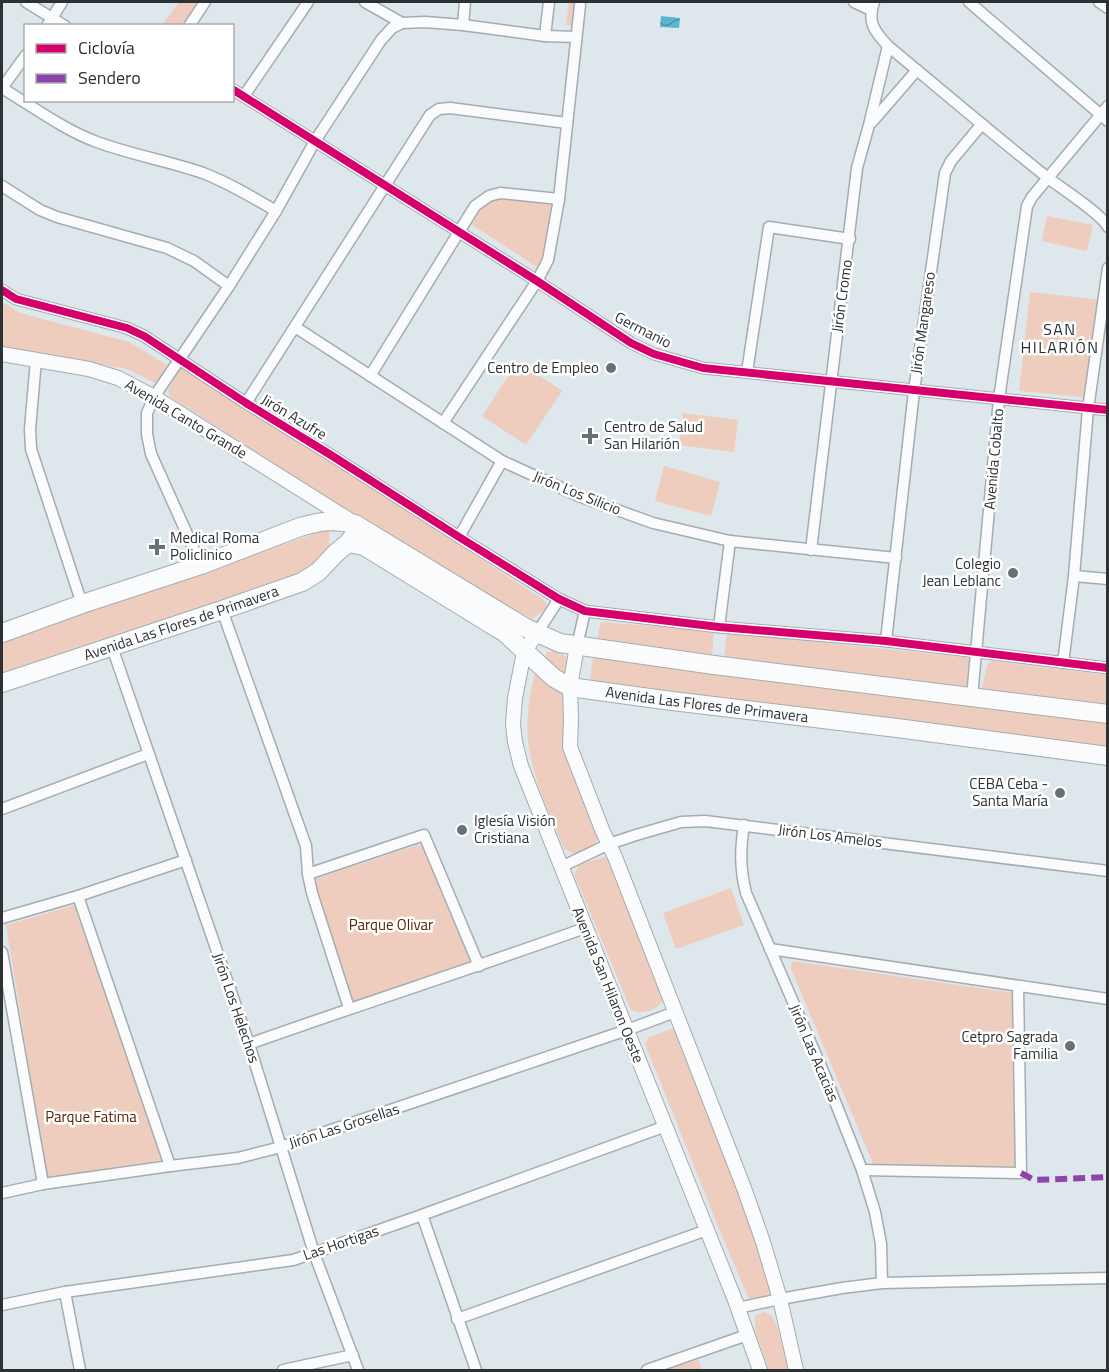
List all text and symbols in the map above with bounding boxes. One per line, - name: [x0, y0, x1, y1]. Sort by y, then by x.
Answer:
- legend: [24, 24, 234, 102]
- text: Ciclovía: [78, 34, 135, 61]
- text: Sendero: [78, 64, 141, 91]
- street label: Jirón Cromo: [825, 258, 858, 334]
- street label: Jirón Mangareso: [904, 270, 941, 375]
- street label: Germanio: [611, 305, 676, 354]
- district label: SAN HILARIÓN: [1020, 317, 1100, 359]
- place label: Centro de Empleo: [487, 356, 599, 379]
- marker: Centro de Empleo: [604, 361, 618, 375]
- street label: Avenida Canto Grande: [121, 373, 252, 464]
- street label: Jirón Azufre: [257, 388, 332, 445]
- street label: Avenida Cobalto: [978, 407, 1009, 510]
- place label: Centro de Salud San Hilarión: [604, 415, 703, 455]
- marker: Centro de Salud San Hilarión: [581, 427, 599, 445]
- street label: Jirón Los Silicio: [530, 464, 625, 521]
- place label: Medical Roma Policlinico: [170, 526, 260, 566]
- marker: Medical Roma Policlinico: [148, 538, 166, 556]
- place label: Colegio Jean Leblanc: [922, 552, 1001, 592]
- marker: Colegio Jean Leblanc: [1006, 566, 1020, 580]
- street label: Avenida Las Flores de Primavera: [81, 579, 282, 666]
- street label: Avenida Las Flores de Primavera: [604, 680, 810, 728]
- place label: CEBA Ceba - Santa María: [969, 772, 1048, 812]
- marker: CEBA Ceba - Santa María: [1053, 786, 1067, 800]
- place label: Iglesía Visión Cristiana: [474, 809, 556, 849]
- street label: Jirón Los Amelos: [777, 818, 883, 853]
- marker: Iglesía Visión Cristiana: [455, 823, 469, 837]
- street label: Avenida San Hilaron Oeste: [567, 903, 650, 1066]
- park label: Parque Olivar: [349, 913, 433, 936]
- street label: Jirón Los Helechos: [207, 950, 266, 1066]
- street label: Jirón Las Acacias: [784, 1000, 845, 1105]
- place label: Cetpro Sagrada Familia: [962, 1025, 1058, 1065]
- marker: Cetpro Sagrada Familia: [1063, 1039, 1077, 1053]
- street label: Jirón Las Grosellas: [286, 1097, 402, 1154]
- park label: Parque Fatima: [45, 1105, 137, 1128]
- street label: Las Hortigas: [300, 1219, 382, 1266]

